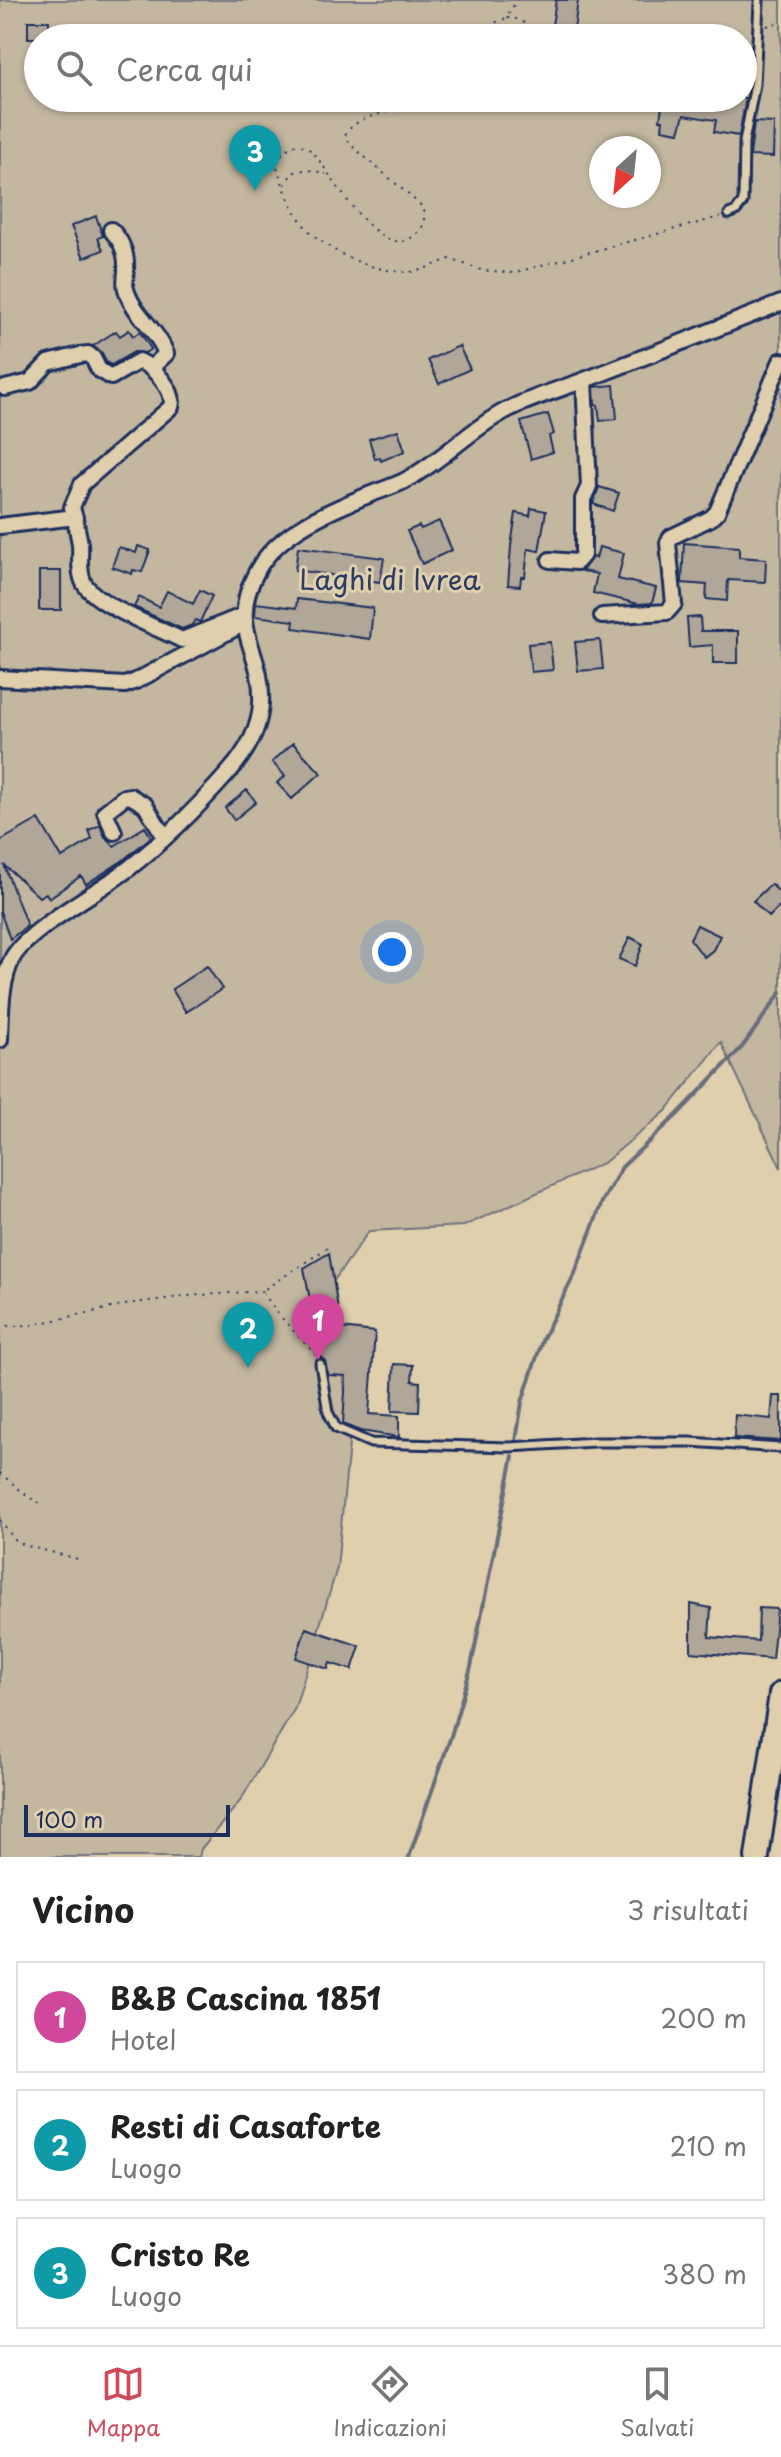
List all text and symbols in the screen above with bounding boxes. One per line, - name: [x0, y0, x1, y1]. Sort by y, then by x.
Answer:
- search box: [24, 24, 757, 112]
- icon: search: [52, 46, 96, 90]
- text: Cerca qui: [116, 46, 253, 91]
- pin: 3: [229, 125, 281, 191]
- north arrow: [589, 136, 661, 208]
- park label: Laghi di Ivrea: [299, 557, 481, 600]
- your location: [372, 932, 412, 972]
- pin: 1: [292, 1294, 344, 1360]
- pin: 2: [222, 1302, 274, 1368]
- scale bar: [24, 1801, 230, 1837]
- text: 100 m: [36, 1802, 103, 1835]
- text: Vicino: [32, 1883, 134, 1935]
- text: 3 risultati: [627, 1890, 749, 1929]
- text: B&B Cascina 1851: [110, 1975, 381, 2020]
- text: 1: [54, 1998, 66, 2037]
- text: 200 m: [660, 1998, 747, 2037]
- text: Hotel: [110, 2020, 176, 2059]
- text: Resti di Casaforte: [110, 2103, 381, 2148]
- text: 2: [51, 2126, 69, 2165]
- text: 210 m: [670, 2126, 747, 2165]
- text: Luogo: [110, 2148, 182, 2187]
- text: Cristo Re: [110, 2231, 250, 2276]
- text: 3: [51, 2254, 69, 2293]
- text: 380 m: [662, 2254, 747, 2293]
- text: Luogo: [110, 2276, 182, 2315]
- tab: Mappa: [87, 2362, 160, 2443]
- tab: Indicazioni: [333, 2362, 447, 2443]
- tab: Salvati: [620, 2362, 694, 2443]

